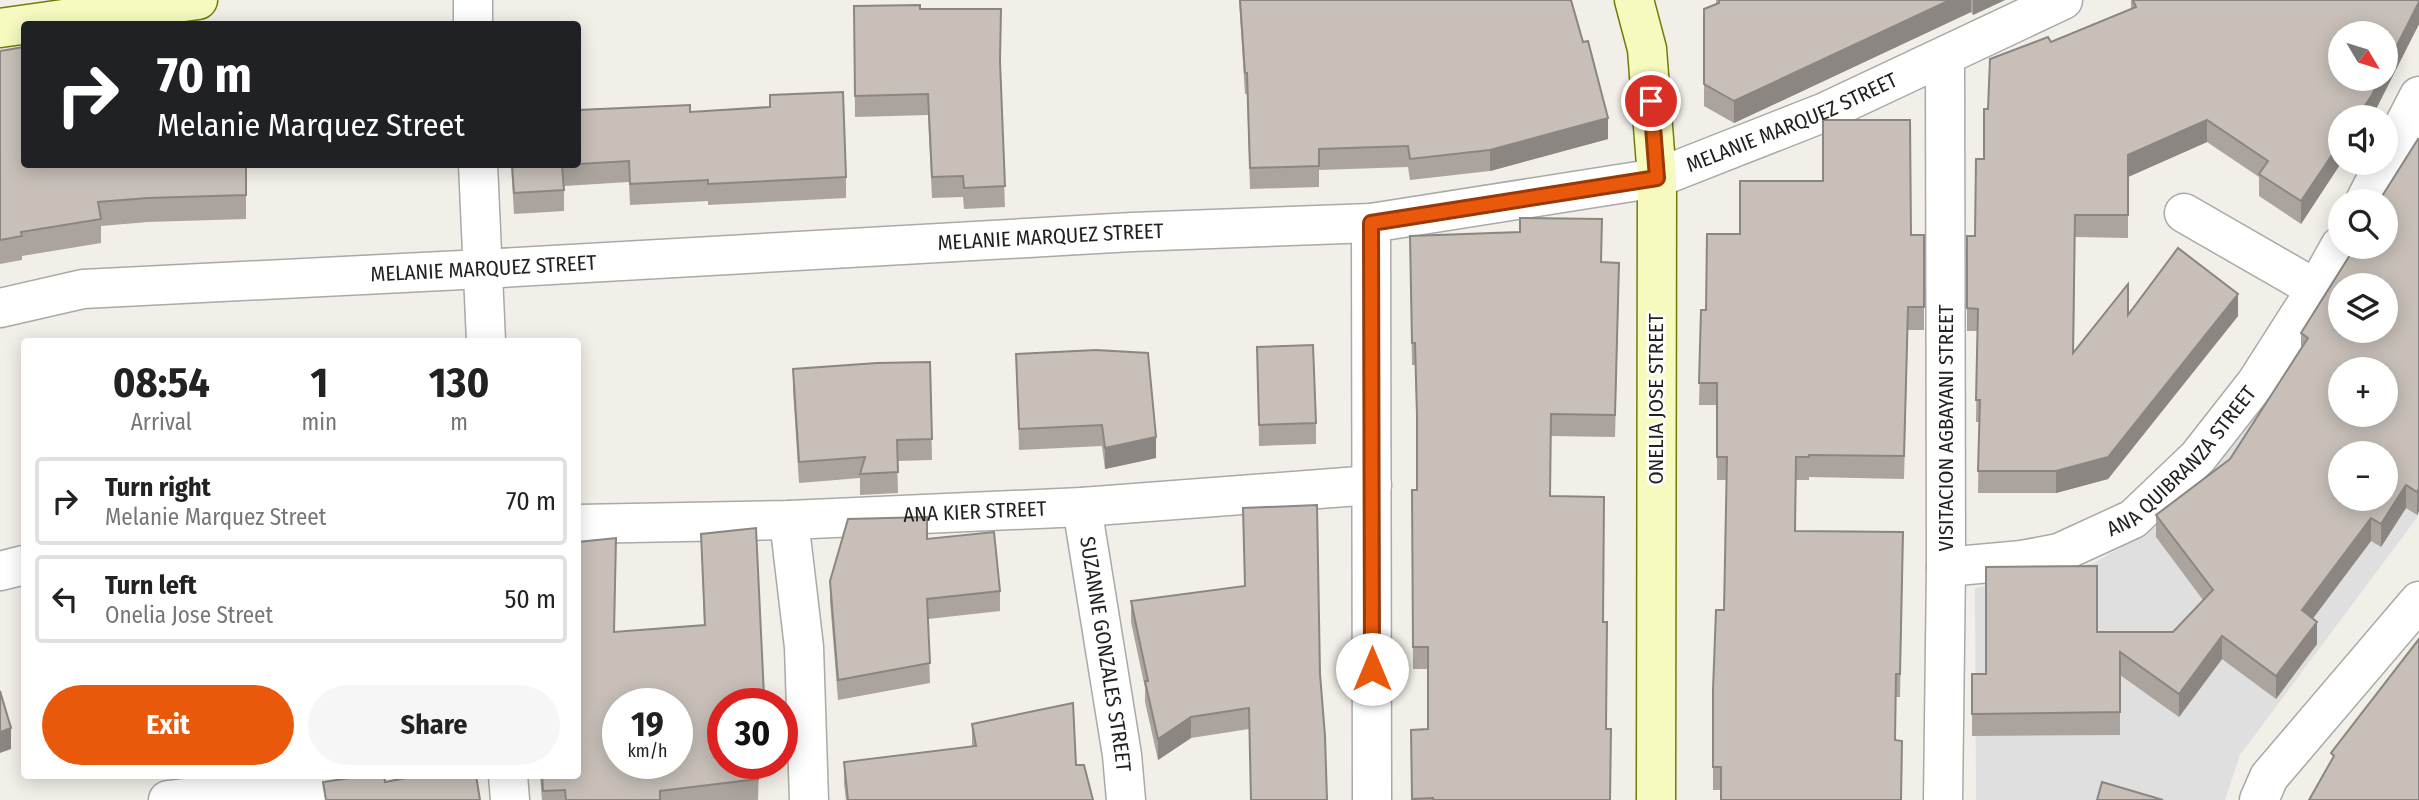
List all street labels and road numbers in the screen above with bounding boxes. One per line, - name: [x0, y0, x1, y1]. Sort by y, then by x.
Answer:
- street label: MELANIE MARQUEZ STREET: [1683, 67, 1902, 178]
- street label: MELANIE MARQUEZ STREET: [937, 218, 1164, 256]
- street label: MELANIE MARQUEZ STREET: [370, 250, 597, 288]
- street label: VISITACION AGBAYANI STREET: [1933, 304, 1959, 552]
- street label: ONELIA JOSE STREET: [1643, 313, 1669, 485]
- street label: ANA QUIBRANZA STREET: [2103, 380, 2262, 542]
- street label: ANA KIER STREET: [903, 496, 1047, 528]
- street label: SUZANNE GONZALES STREET: [1074, 535, 1136, 773]

